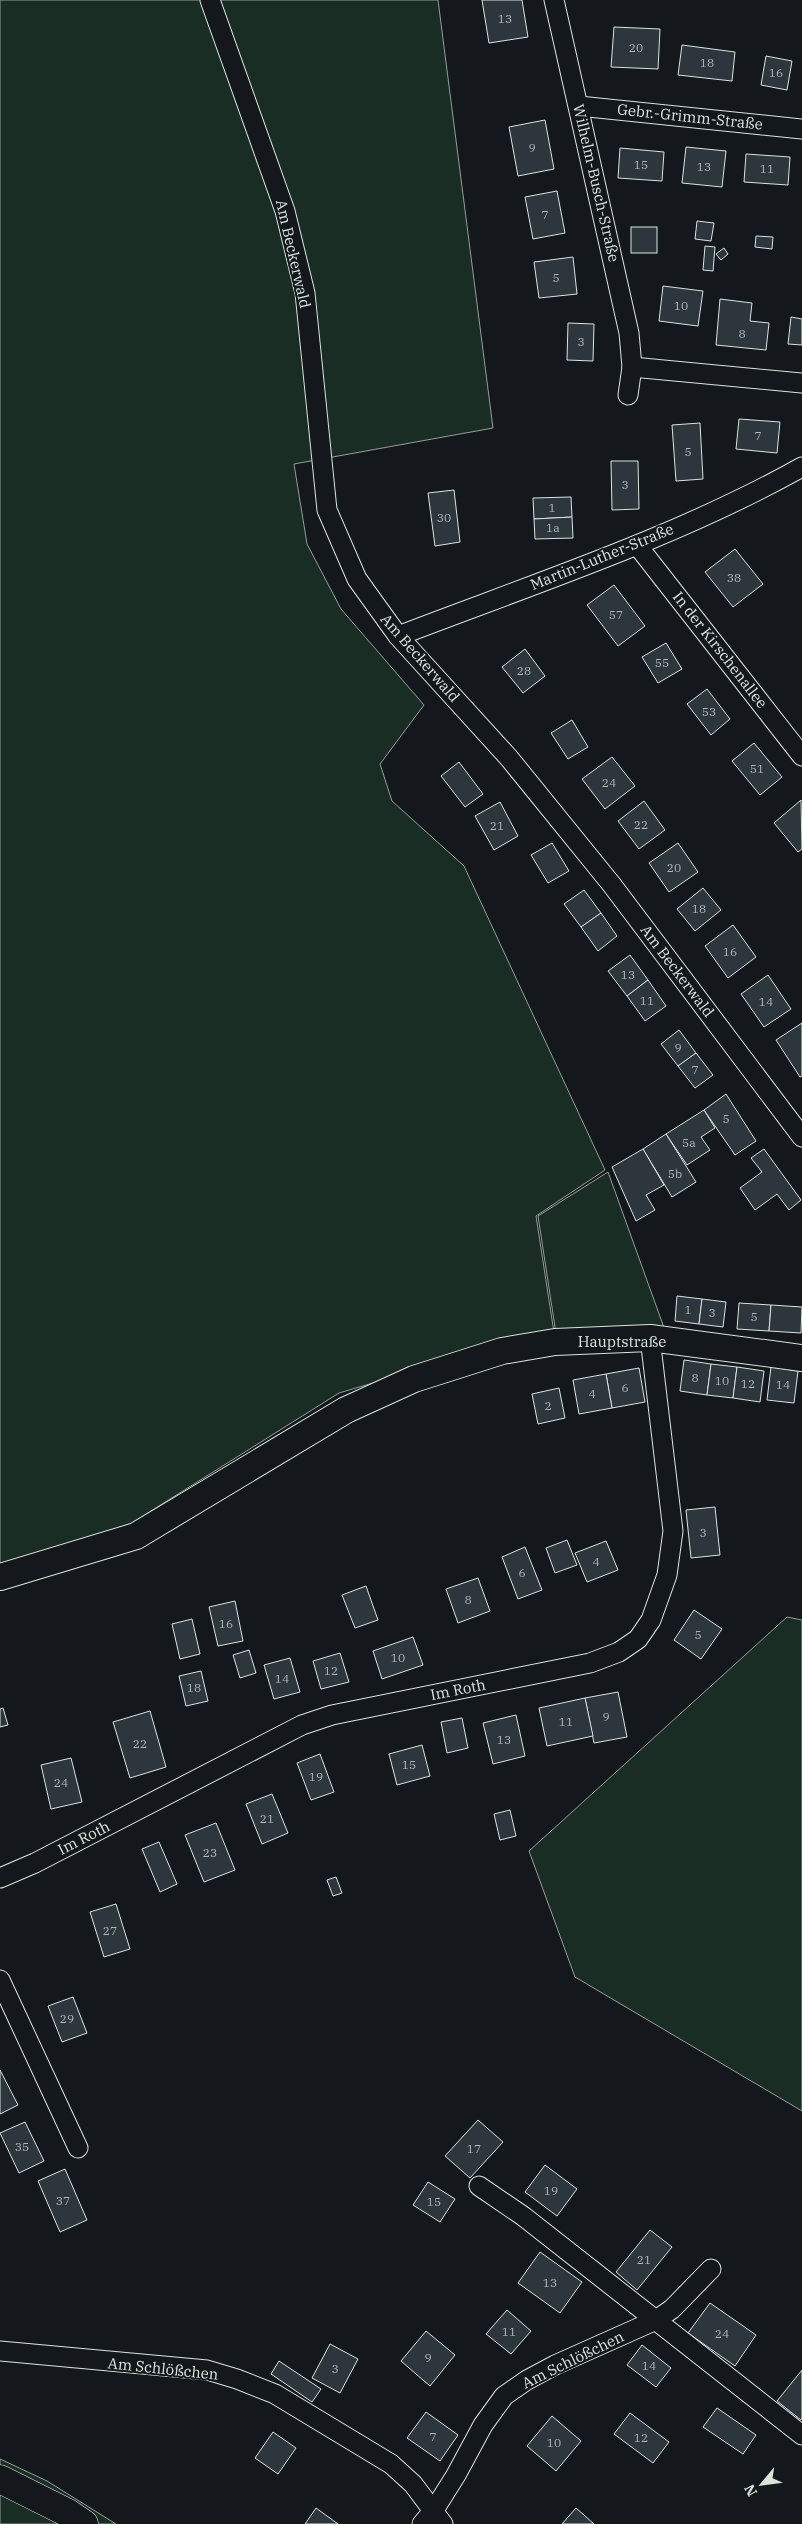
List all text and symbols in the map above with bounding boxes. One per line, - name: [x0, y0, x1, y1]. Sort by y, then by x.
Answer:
- house number: 13: [498, 11, 512, 26]
- house number: 20: [629, 40, 643, 55]
- house number: 18: [700, 55, 714, 70]
- house number: 16: [769, 65, 783, 80]
- street label: Gebr.-Grimm-Straße: [616, 99, 764, 134]
- street label: Wilhelm-Busch-Straße: [569, 102, 624, 264]
- house number: 9: [528, 140, 536, 155]
- house number: 15: [634, 157, 648, 172]
- house number: 13: [697, 159, 711, 174]
- house number: 11: [760, 161, 774, 176]
- street label: Am Beckerwald: [272, 198, 315, 310]
- house number: 7: [541, 207, 549, 222]
- house number: 5: [552, 270, 560, 285]
- house number: 10: [674, 298, 688, 313]
- house number: 8: [738, 326, 746, 341]
- house number: 3: [577, 334, 585, 349]
- house number: 7: [754, 428, 762, 443]
- house number: 5: [684, 444, 692, 459]
- house number: 3: [621, 477, 629, 492]
- house number: 1: [548, 500, 556, 515]
- house number: 30: [437, 510, 451, 525]
- street label: Martin-Luther-Straße: [527, 519, 676, 594]
- house number: 1a: [546, 520, 560, 535]
- house number: 38: [727, 570, 741, 585]
- street label: In der Kirschenallee: [669, 588, 772, 712]
- house number: 57: [609, 607, 623, 622]
- street label: Am Beckerwald: [377, 610, 464, 706]
- house number: 55: [655, 655, 669, 670]
- house number: 28: [517, 663, 531, 678]
- house number: 53: [702, 704, 716, 719]
- house number: 51: [750, 761, 764, 776]
- house number: 24: [602, 775, 616, 790]
- house number: 22: [634, 817, 648, 832]
- house number: 21: [490, 818, 504, 833]
- house number: 20: [667, 860, 681, 875]
- house number: 18: [692, 901, 706, 916]
- street label: Am Beckerwald: [636, 921, 718, 1021]
- house number: 16: [723, 944, 737, 959]
- house number: 13: [621, 967, 635, 982]
- house number: 11: [640, 993, 654, 1008]
- house number: 14: [759, 994, 773, 1009]
- house number: 9: [674, 1040, 682, 1055]
- house number: 7: [691, 1062, 699, 1077]
- house number: 5: [722, 1111, 730, 1126]
- house number: 5a: [682, 1135, 696, 1150]
- house number: 5b: [668, 1166, 682, 1181]
- house number: 1: [684, 1302, 692, 1317]
- house number: 3: [708, 1305, 716, 1320]
- house number: 5: [750, 1309, 758, 1324]
- street label: Hauptstraße: [578, 1332, 666, 1351]
- house number: 8: [691, 1370, 699, 1385]
- house number: 10: [715, 1373, 729, 1388]
- house number: 12: [741, 1376, 755, 1391]
- house number: 14: [776, 1377, 790, 1392]
- house number: 6: [621, 1380, 629, 1395]
- house number: 4: [588, 1386, 596, 1401]
- house number: 2: [544, 1398, 552, 1413]
- house number: 3: [699, 1525, 707, 1540]
- house number: 4: [592, 1554, 600, 1569]
- house number: 6: [518, 1565, 526, 1580]
- house number: 8: [464, 1592, 472, 1607]
- house number: 16: [219, 1616, 233, 1631]
- house number: 5: [694, 1627, 702, 1642]
- house number: 10: [391, 1650, 405, 1665]
- house number: 12: [324, 1663, 338, 1678]
- house number: 14: [275, 1671, 289, 1686]
- street label: Im Roth: [429, 1675, 487, 1704]
- house number: 18: [187, 1680, 201, 1695]
- house number: 9: [602, 1709, 610, 1724]
- house number: 11: [559, 1714, 573, 1729]
- house number: 13: [497, 1732, 511, 1747]
- house number: 22: [133, 1736, 147, 1751]
- house number: 15: [402, 1757, 416, 1772]
- house number: 19: [309, 1769, 323, 1784]
- house number: 24: [54, 1775, 68, 1790]
- house number: 21: [260, 1811, 274, 1826]
- street label: Im Roth: [55, 1816, 113, 1859]
- house number: 23: [203, 1845, 217, 1860]
- house number: 27: [103, 1923, 117, 1938]
- house number: 29: [60, 2011, 74, 2026]
- house number: 35: [15, 2139, 29, 2154]
- house number: 17: [467, 2141, 481, 2156]
- house number: 19: [544, 2183, 558, 2198]
- house number: 37: [56, 2193, 70, 2208]
- house number: 15: [427, 2194, 441, 2209]
- house number: 21: [637, 2252, 651, 2267]
- house number: 13: [543, 2275, 557, 2290]
- house number: 11: [502, 2324, 516, 2339]
- street label: Am Schlößchen: [519, 2326, 627, 2392]
- house number: 24: [715, 2326, 729, 2341]
- house number: 9: [424, 2350, 432, 2365]
- street label: Am Schlößchen: [107, 2353, 220, 2384]
- house number: 14: [642, 2358, 656, 2373]
- house number: 3: [331, 2361, 339, 2376]
- house number: 7: [429, 2429, 437, 2444]
- house number: 12: [634, 2430, 648, 2445]
- house number: 10: [547, 2435, 561, 2450]
- north arrow: [737, 2459, 787, 2509]
- text: N: [740, 2481, 761, 2500]

